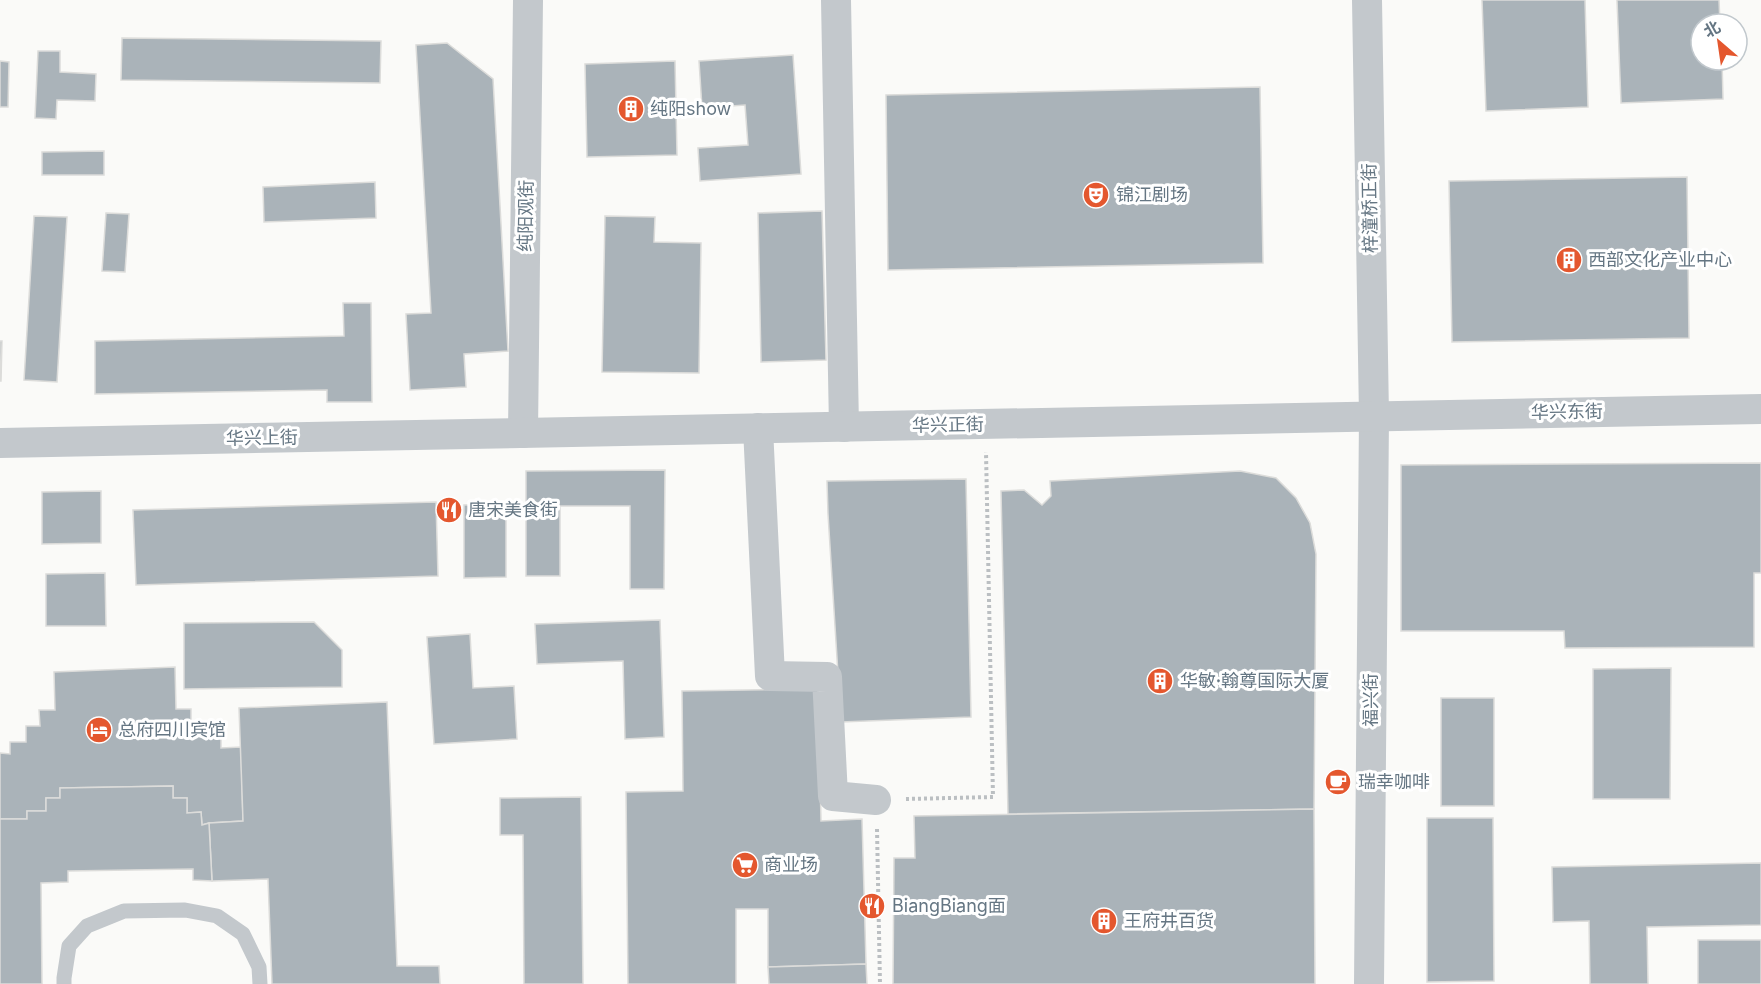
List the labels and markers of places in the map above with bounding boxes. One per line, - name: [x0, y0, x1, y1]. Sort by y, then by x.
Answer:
- building icon: 纯阳show: [616, 94, 646, 124]
- place label: 纯阳show: [650, 98, 732, 119]
- theatre icon: 锦江剧场: [1081, 180, 1111, 210]
- place label: 锦江剧场: [1116, 184, 1188, 205]
- building icon: 西部文化产业中心: [1554, 245, 1584, 275]
- place label: 西部文化产业中心: [1588, 249, 1732, 270]
- restaurant icon: 唐宋美食街: [434, 495, 464, 525]
- place label: 唐宋美食街: [468, 499, 558, 520]
- building icon: 华敏·翰尊国际大厦: [1145, 666, 1175, 696]
- place label: 华敏·翰尊国际大厦: [1180, 670, 1329, 691]
- hotel icon: 总府四川宾馆: [84, 715, 114, 745]
- place label: 总府四川宾馆: [118, 719, 226, 740]
- cafe icon: 瑞幸咖啡: [1323, 767, 1353, 797]
- place label: 瑞幸咖啡: [1358, 771, 1430, 792]
- supermarket icon: 商业场: [730, 850, 760, 880]
- place label: 商业场: [764, 854, 818, 875]
- restaurant icon: BiangBiang面: [857, 891, 887, 921]
- place label: BiangBiang面: [892, 895, 1006, 916]
- building icon: 王府井百货: [1089, 906, 1119, 936]
- place label: 王府井百货: [1124, 910, 1214, 931]

